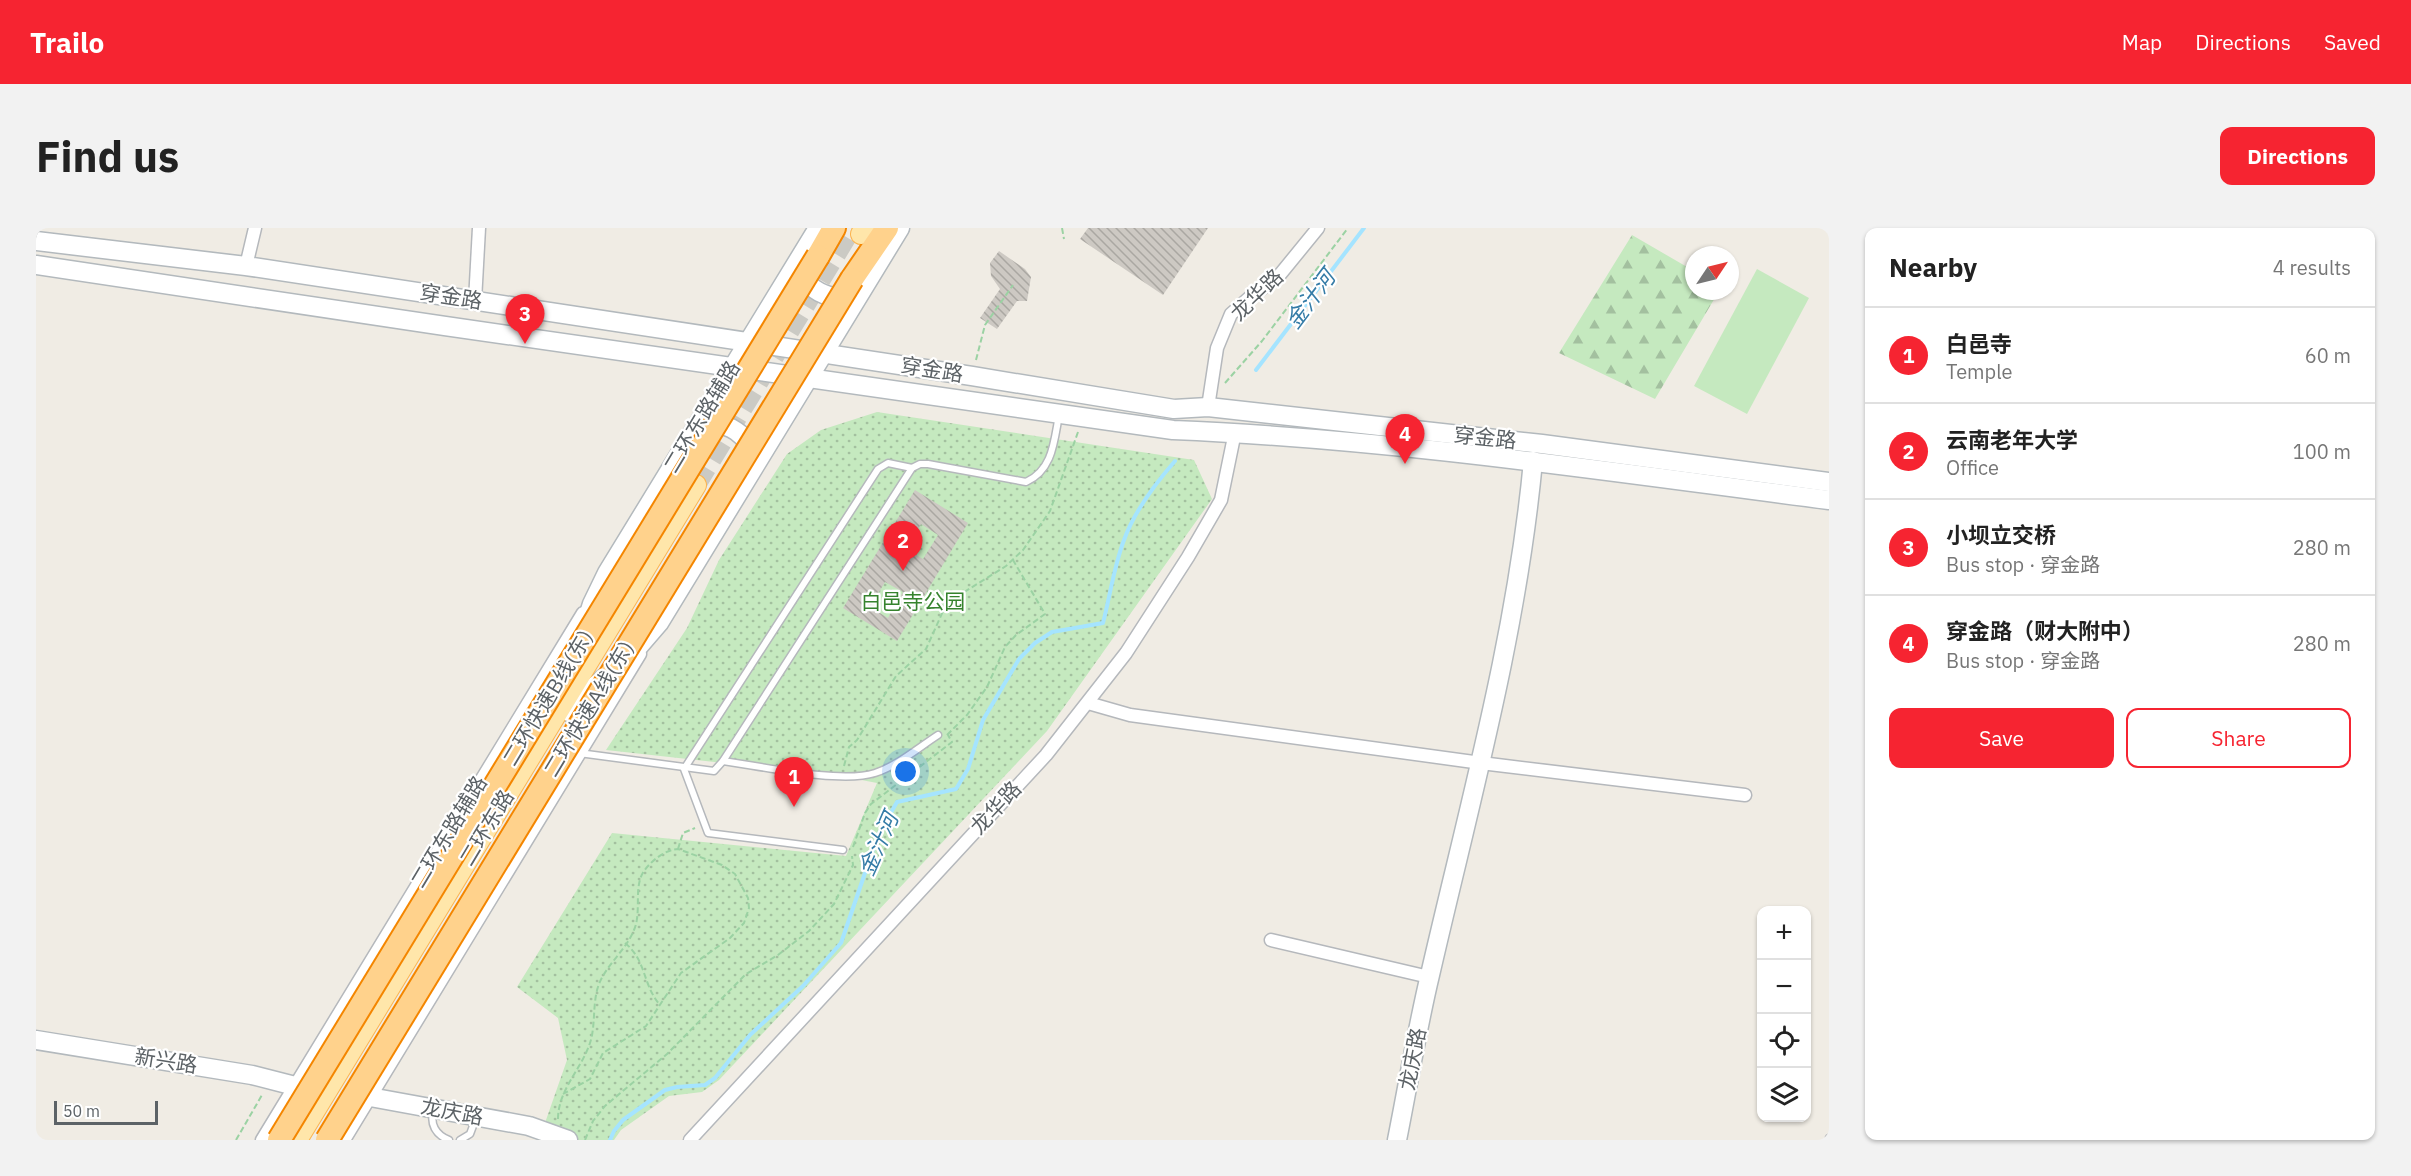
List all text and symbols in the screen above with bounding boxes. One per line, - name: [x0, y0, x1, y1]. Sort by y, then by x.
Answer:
- text: Trailo: [30, 24, 104, 61]
- text: Map: [2122, 28, 2162, 56]
- text: Directions: [2195, 28, 2291, 56]
- text: Saved: [2324, 28, 2381, 56]
- button: Directions: [2220, 127, 2375, 185]
- text: Find us: [36, 129, 179, 184]
- north arrow: [1685, 246, 1739, 300]
- text: Nearby: [1889, 250, 1977, 284]
- text: 4 results: [2273, 254, 2351, 281]
- water label: 金汁河: [1278, 260, 1343, 334]
- street label: 龙华路: [1224, 262, 1289, 326]
- street label: 穿金路: [418, 277, 484, 315]
- pin: 3: [506, 294, 544, 344]
- text: 白邑寺: [1946, 329, 2012, 358]
- text: 1: [1903, 342, 1915, 369]
- text: 60 m: [2305, 342, 2351, 369]
- street label: 穿金路: [899, 350, 965, 388]
- street label: 二环东路辅路: [657, 355, 746, 478]
- text: Temple: [1946, 358, 2013, 385]
- pin: 4: [1386, 414, 1424, 464]
- street label: 穿金路: [1452, 420, 1518, 454]
- text: 云南老年大学: [1946, 425, 2078, 454]
- text: 2: [1903, 438, 1915, 465]
- text: 100 m: [2293, 438, 2351, 465]
- text: Office: [1946, 454, 1999, 481]
- text: 小坝立交桥: [1946, 520, 2056, 549]
- pin: 2: [884, 522, 922, 571]
- text: 3: [1903, 534, 1915, 561]
- text: 280 m: [2293, 534, 2351, 561]
- text: Bus stop · 穿金路: [1946, 551, 2100, 578]
- park label: 白邑寺公园: [861, 587, 966, 615]
- text: 穿金路（财大附中）: [1946, 616, 2144, 645]
- street label: 二环快速B线(东): [496, 624, 599, 771]
- text: 4: [1903, 630, 1915, 657]
- text: 280 m: [2293, 630, 2351, 657]
- street label: 二环快速A线(东): [537, 635, 640, 781]
- text: Bus stop · 穿金路: [1946, 647, 2100, 674]
- button: Save: [1889, 708, 2114, 768]
- button: Share: [2126, 708, 2351, 768]
- your location: [891, 757, 920, 786]
- pin: 1: [774, 758, 813, 807]
- street label: 二环东路辅路: [404, 770, 493, 893]
- street label: 龙华路: [964, 775, 1027, 840]
- street label: 二环东路: [453, 784, 520, 871]
- water label: 金汁河: [851, 804, 906, 880]
- map controls: [1757, 906, 1811, 1122]
- button: +: [1757, 906, 1811, 960]
- button: −: [1757, 960, 1811, 1014]
- button: locate: [1757, 1014, 1811, 1068]
- street label: 龙庆路: [1392, 1025, 1432, 1092]
- street label: 新兴路: [133, 1041, 199, 1079]
- button: layers: [1757, 1068, 1811, 1122]
- street label: 龙庆路: [419, 1091, 486, 1131]
- scale bar: [54, 1098, 158, 1126]
- text: 50 m: [63, 1101, 100, 1121]

